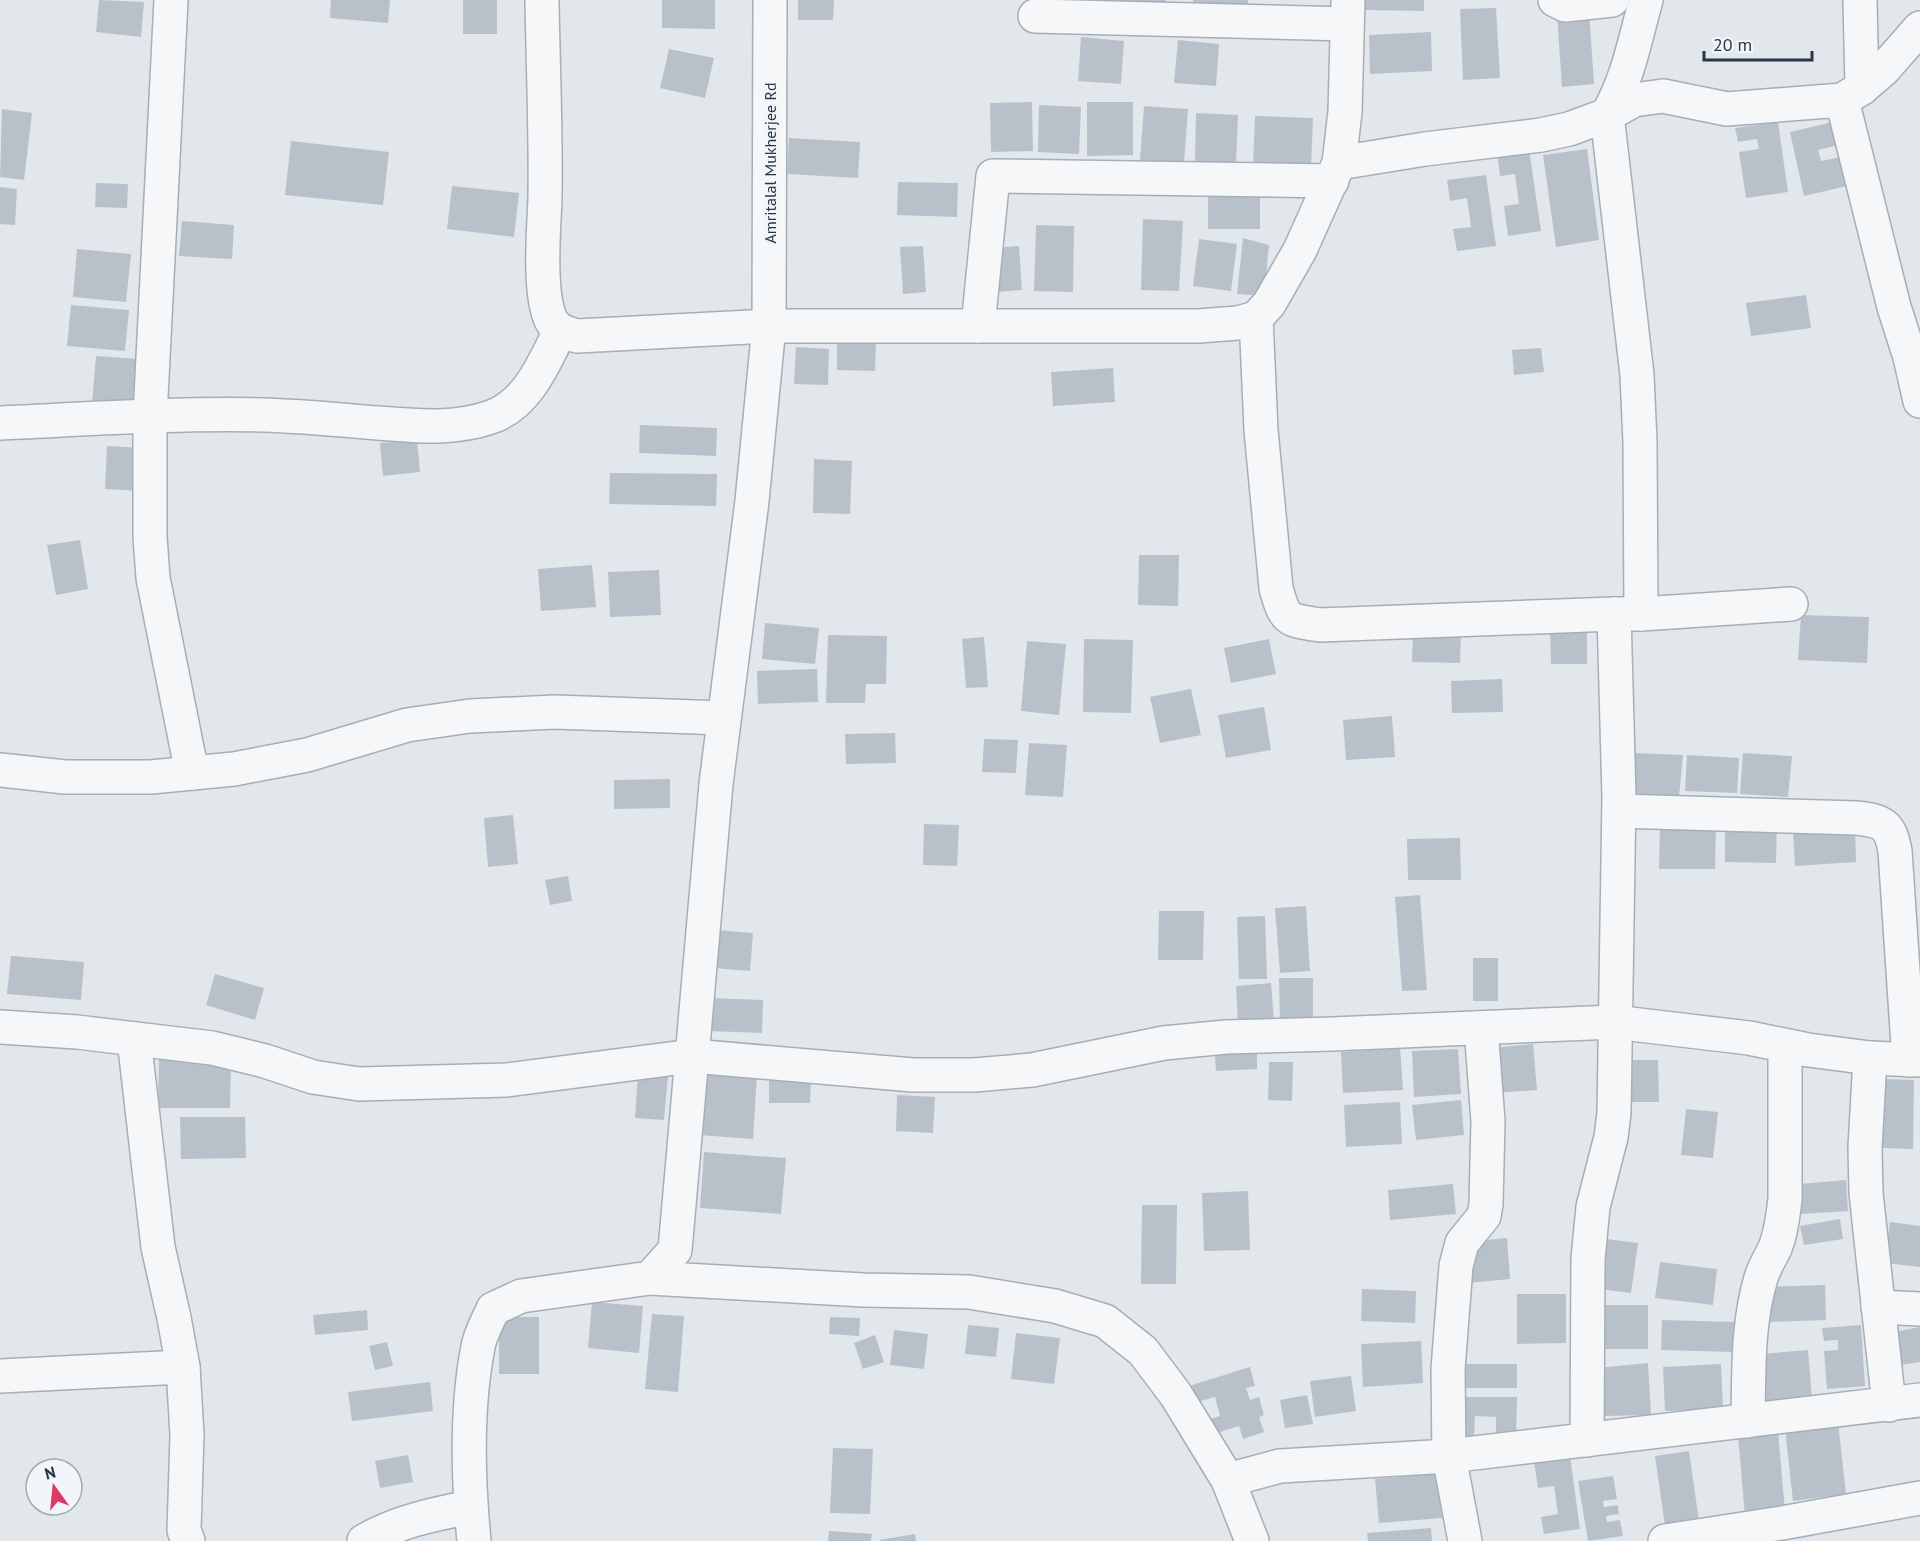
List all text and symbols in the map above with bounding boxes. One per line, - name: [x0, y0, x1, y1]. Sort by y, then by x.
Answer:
- scale bar: [1704, 24, 1812, 62]
- text: 20 m: [1713, 33, 1752, 56]
- street label: Amritalal Mukherjee Rd: [760, 82, 780, 244]
- north arrow: [24, 1457, 84, 1517]
- text: N: [42, 1461, 58, 1484]

